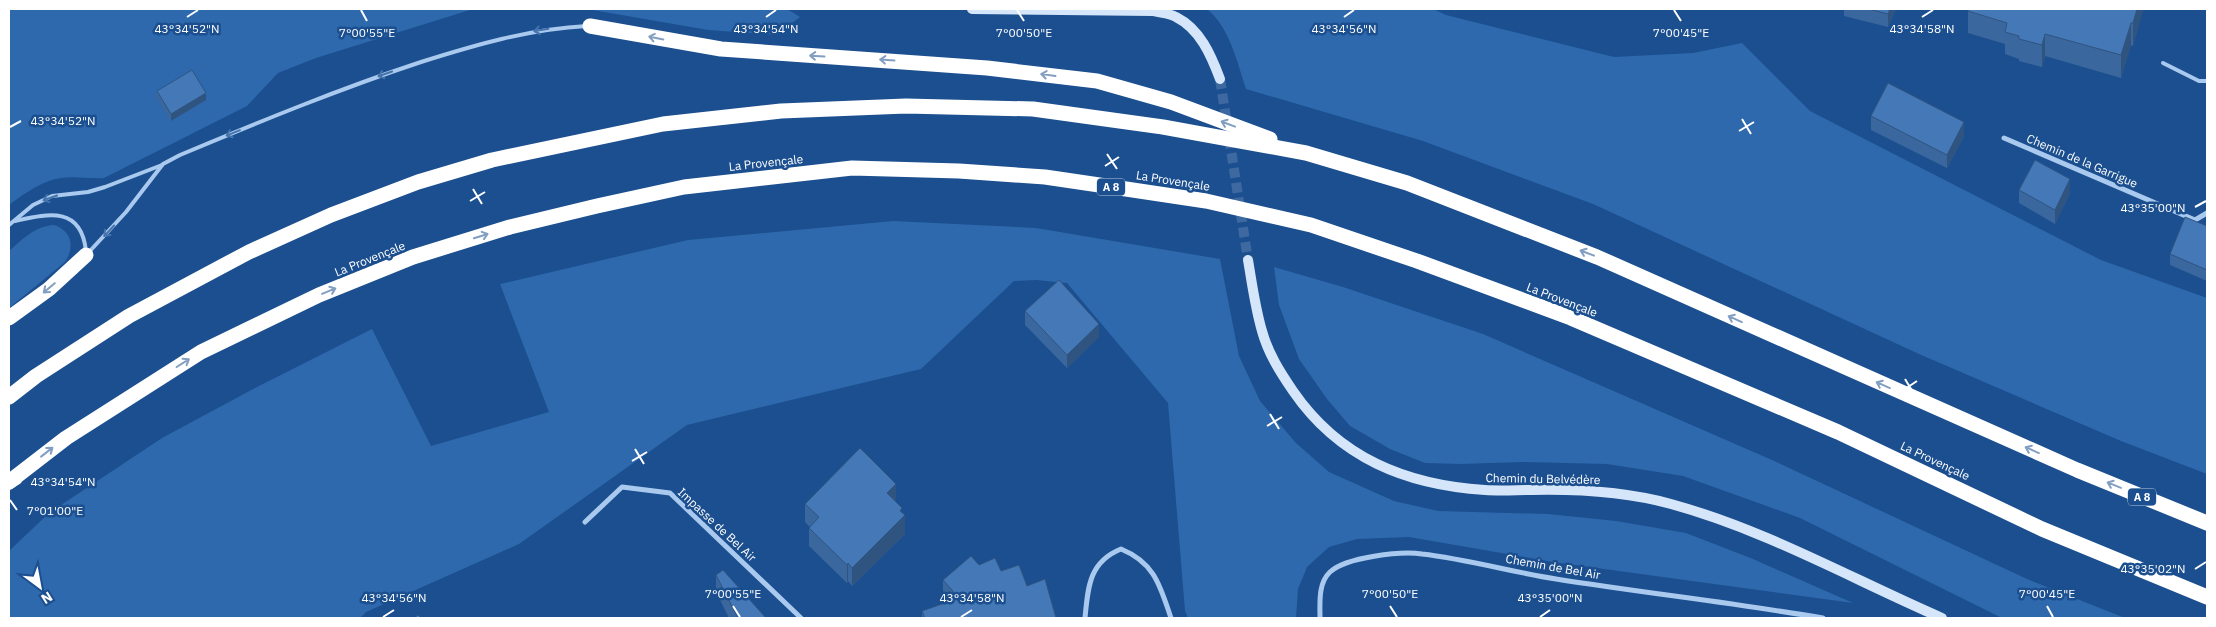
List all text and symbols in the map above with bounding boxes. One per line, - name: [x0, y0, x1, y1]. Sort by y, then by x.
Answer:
- text: 43°34'52"N: [154, 21, 220, 36]
- text: 43°34'54"N: [733, 21, 799, 36]
- text: 43°34'56"N: [1311, 21, 1377, 36]
- text: 43°34'58"N: [1889, 21, 1955, 36]
- text: 7°00'55"E: [339, 25, 395, 40]
- text: 7°00'50"E: [996, 25, 1052, 40]
- text: 7°00'45"E: [1653, 25, 1709, 40]
- one-way arrow: [533, 26, 549, 36]
- one-way arrow: [648, 32, 664, 42]
- one-way arrow: [809, 52, 825, 61]
- one-way arrow: [879, 56, 895, 65]
- one-way arrow: [1041, 69, 1057, 79]
- one-way arrow: [377, 70, 393, 79]
- text: 43°34'52"N: [30, 113, 96, 128]
- one-way arrow: [1221, 118, 1236, 128]
- one-way arrow: [226, 128, 241, 138]
- street label: Chemin de la Garrigue: [2024, 130, 2140, 191]
- street label: La Provençale: [728, 151, 804, 174]
- street label: La Provençale: [1135, 167, 1212, 194]
- road number: A 8: [1097, 178, 1125, 196]
- one-way arrow: [43, 194, 59, 203]
- text: 43°35'00"N: [2120, 200, 2186, 215]
- one-way arrow: [103, 224, 115, 237]
- one-way arrow: [473, 231, 489, 240]
- street label: La Provençale: [332, 237, 408, 280]
- one-way arrow: [1579, 248, 1595, 257]
- street label: La Provençale: [1525, 279, 1600, 320]
- one-way arrow: [43, 282, 56, 293]
- one-way arrow: [321, 286, 336, 296]
- one-way arrow: [1728, 313, 1743, 323]
- one-way arrow: [176, 358, 190, 368]
- one-way arrow: [1876, 379, 1891, 388]
- street label: La Provençale: [1898, 438, 1973, 483]
- one-way arrow: [2025, 445, 2040, 455]
- one-way arrow: [40, 447, 53, 458]
- street label: Chemin du Belvédère: [1485, 470, 1601, 487]
- text: 43°34'54"N: [30, 474, 96, 489]
- one-way arrow: [2107, 480, 2122, 489]
- street label: Impasse de Bel Air: [675, 484, 760, 565]
- road number: A 8: [2128, 488, 2156, 506]
- text: 7°01'00"E: [27, 503, 83, 518]
- street label: Chemin de Bel Air: [1505, 551, 1602, 582]
- text: 43°35'02"N: [2120, 561, 2186, 576]
- north arrow: [15, 562, 65, 612]
- text: 7°00'55"E: [705, 586, 761, 601]
- text: 7°00'50"E: [1362, 586, 1418, 601]
- text: 7°00'45"E: [2019, 586, 2075, 601]
- text: N: [38, 588, 56, 608]
- text: 43°34'56"N: [361, 590, 427, 605]
- text: 43°34'58"N: [939, 590, 1005, 605]
- text: 43°35'00"N: [1517, 590, 1583, 605]

